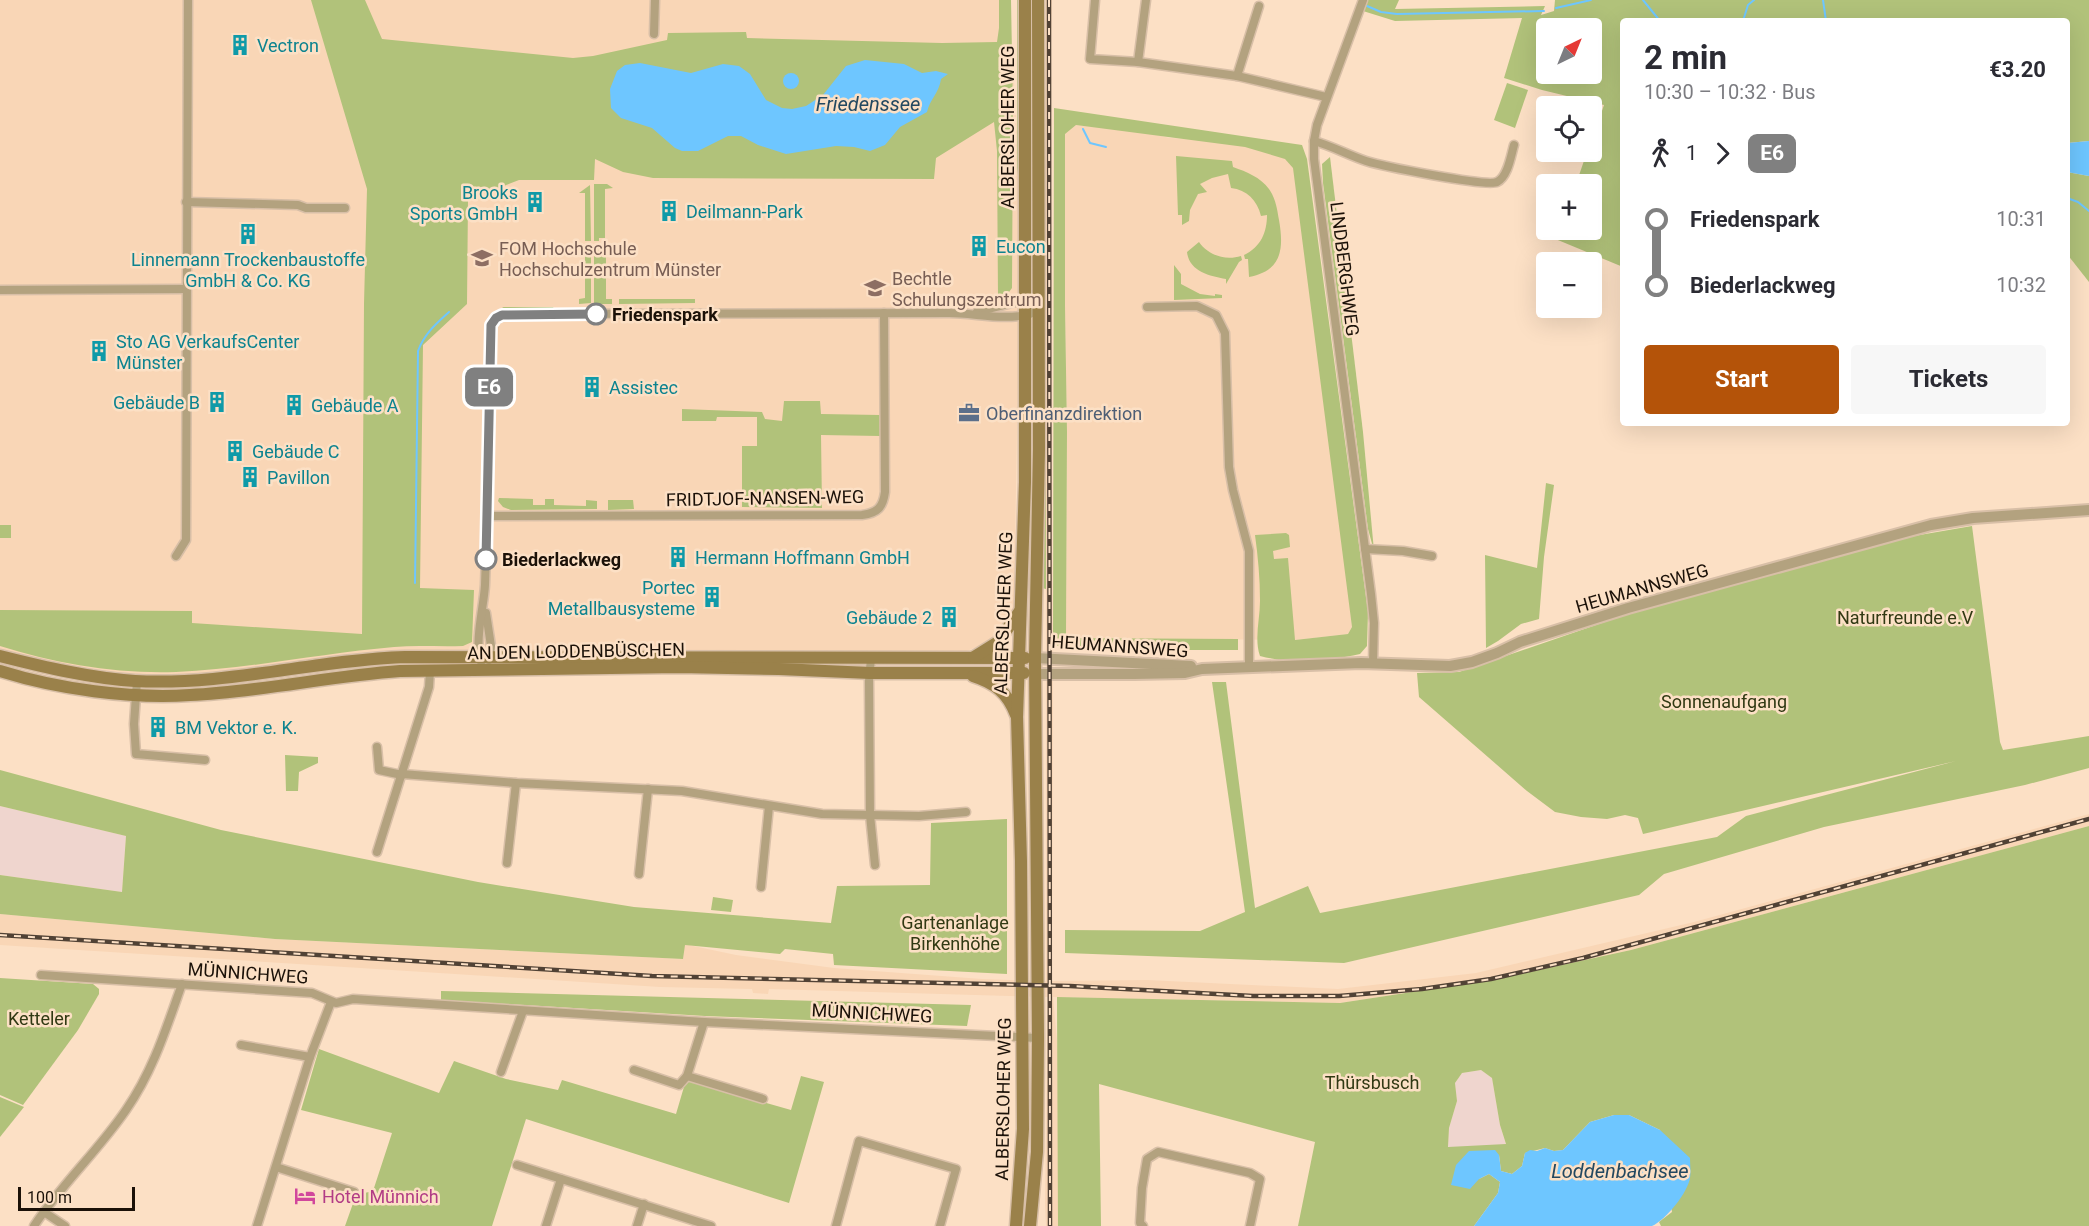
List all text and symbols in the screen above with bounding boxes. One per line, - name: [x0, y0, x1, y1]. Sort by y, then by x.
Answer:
- north arrow: [1536, 18, 1602, 84]
- map controls: [1536, 18, 1602, 318]
- building icon: Vectron: [228, 33, 252, 57]
- place label: Vectron: [257, 35, 319, 56]
- text: 2 min: [1644, 38, 1727, 77]
- street label: ALBERSLOHER WEG: [997, 45, 1018, 209]
- text: €3.20: [1989, 57, 2046, 82]
- text: 10:30 – 10:32 · Bus: [1644, 80, 1816, 104]
- water label: Friedenssee: [816, 92, 920, 116]
- button: locate: [1536, 96, 1602, 162]
- icon: walk: [1644, 137, 1677, 170]
- icon: forward: [1706, 137, 1739, 170]
- text: 1: [1686, 141, 1697, 165]
- text: E6: [1760, 141, 1784, 165]
- button: +: [1536, 174, 1602, 240]
- place label: Brooks Sports GmbH: [410, 182, 518, 224]
- building icon: Brooks Sports GmbH: [523, 190, 547, 214]
- building icon: Deilmann-Park: [657, 199, 681, 223]
- place label: Deilmann-Park: [686, 201, 804, 222]
- street label: LINDBERGHWEG: [1326, 201, 1364, 337]
- text: Friedenspark: [1690, 207, 1819, 232]
- text: 10:31: [1996, 207, 2046, 231]
- building icon: Linnemann Trockenbaustoffe GmbH & Co. KG: [236, 222, 260, 246]
- building icon: Eucon: [967, 234, 991, 258]
- place label: Eucon: [996, 236, 1046, 257]
- place label: FOM Hochschule Hochschulzentrum Münster: [499, 238, 721, 280]
- school or university icon: FOM Hochschule Hochschulzentrum Münster: [470, 246, 494, 270]
- place label: Linnemann Trockenbaustoffe GmbH & Co. KG: [131, 249, 365, 291]
- button: −: [1536, 252, 1602, 318]
- place label: Bechtle Schulungszentrum: [892, 268, 1042, 310]
- text: Biederlackweg: [1690, 273, 1835, 298]
- text: 10:32: [1996, 273, 2046, 297]
- school or university icon: Bechtle Schulungszentrum: [863, 276, 887, 300]
- marker: Friedenspark: [585, 303, 607, 325]
- place label: Friedenspark: [612, 304, 718, 325]
- place label: Sto AG VerkaufsCenter Münster: [116, 331, 299, 373]
- building icon: Sto AG VerkaufsCenter Münster: [87, 339, 111, 363]
- button: Start: [1644, 345, 1839, 414]
- button: Tickets: [1851, 345, 2046, 414]
- line badge: E6: [462, 368, 516, 406]
- text: E6: [477, 375, 501, 399]
- building icon: Assistec: [580, 375, 604, 399]
- place label: Assistec: [609, 377, 678, 398]
- building icon: Gebäude B: [205, 390, 229, 414]
- place label: Gebäude B: [113, 392, 200, 413]
- building icon: Gebäude A: [282, 393, 306, 417]
- place label: Gebäude A: [311, 395, 399, 416]
- office icon: Oberfinanzdirektion: [957, 401, 981, 425]
- place label: Oberfinanzdirektion: [986, 403, 1142, 424]
- building icon: Gebäude C: [223, 439, 247, 463]
- place label: Gebäude C: [252, 441, 340, 462]
- building icon: Pavillon: [238, 465, 262, 489]
- place label: Pavillon: [267, 467, 330, 488]
- street label: FRIDTJOF-NANSEN-WEG: [666, 486, 864, 510]
- street label: ALBERSLOHER WEG: [990, 531, 1016, 695]
- building icon: Hermann Hoffmann GmbH: [666, 545, 690, 569]
- place label: Hermann Hoffmann GmbH: [695, 547, 910, 568]
- marker: Biederlackweg: [475, 548, 497, 570]
- place label: Biederlackweg: [502, 549, 621, 570]
- street label: HEUMANNSWEG: [1573, 559, 1711, 617]
- place label: Portec Metallbausysteme: [548, 577, 695, 619]
- building icon: Portec Metallbausysteme: [700, 585, 724, 609]
- building icon: Gebäude 2: [937, 605, 961, 629]
- place label: Gebäude 2: [846, 607, 932, 628]
- park label: Naturfreunde e.V: [1837, 607, 1974, 628]
- street label: HEUMANNSWEG: [1051, 631, 1189, 661]
- street label: AN DEN LODDENBÜSCHEN: [467, 639, 685, 663]
- park label: Sonnenaufgang: [1661, 691, 1787, 712]
- building icon: BM Vektor e. K.: [146, 715, 170, 739]
- place label: BM Vektor e. K.: [175, 717, 297, 738]
- park label: Gartenanlage Birkenhöhe: [901, 912, 1009, 954]
- street label: MÜNNICHWEG: [187, 958, 309, 988]
- street label: MÜNNICHWEG: [811, 999, 933, 1027]
- park label: Ketteler: [8, 1008, 70, 1029]
- street label: ALBERSLOHER WEG: [991, 1017, 1015, 1181]
- park label: Thürsbusch: [1325, 1072, 1419, 1093]
- water label: Loddenbachsee: [1551, 1159, 1689, 1183]
- scale bar: [18, 1184, 135, 1212]
- hotel icon: Hotel Münnich: [293, 1184, 317, 1208]
- place label: Hotel Münnich: [322, 1186, 439, 1207]
- text: 100 m: [27, 1188, 72, 1207]

